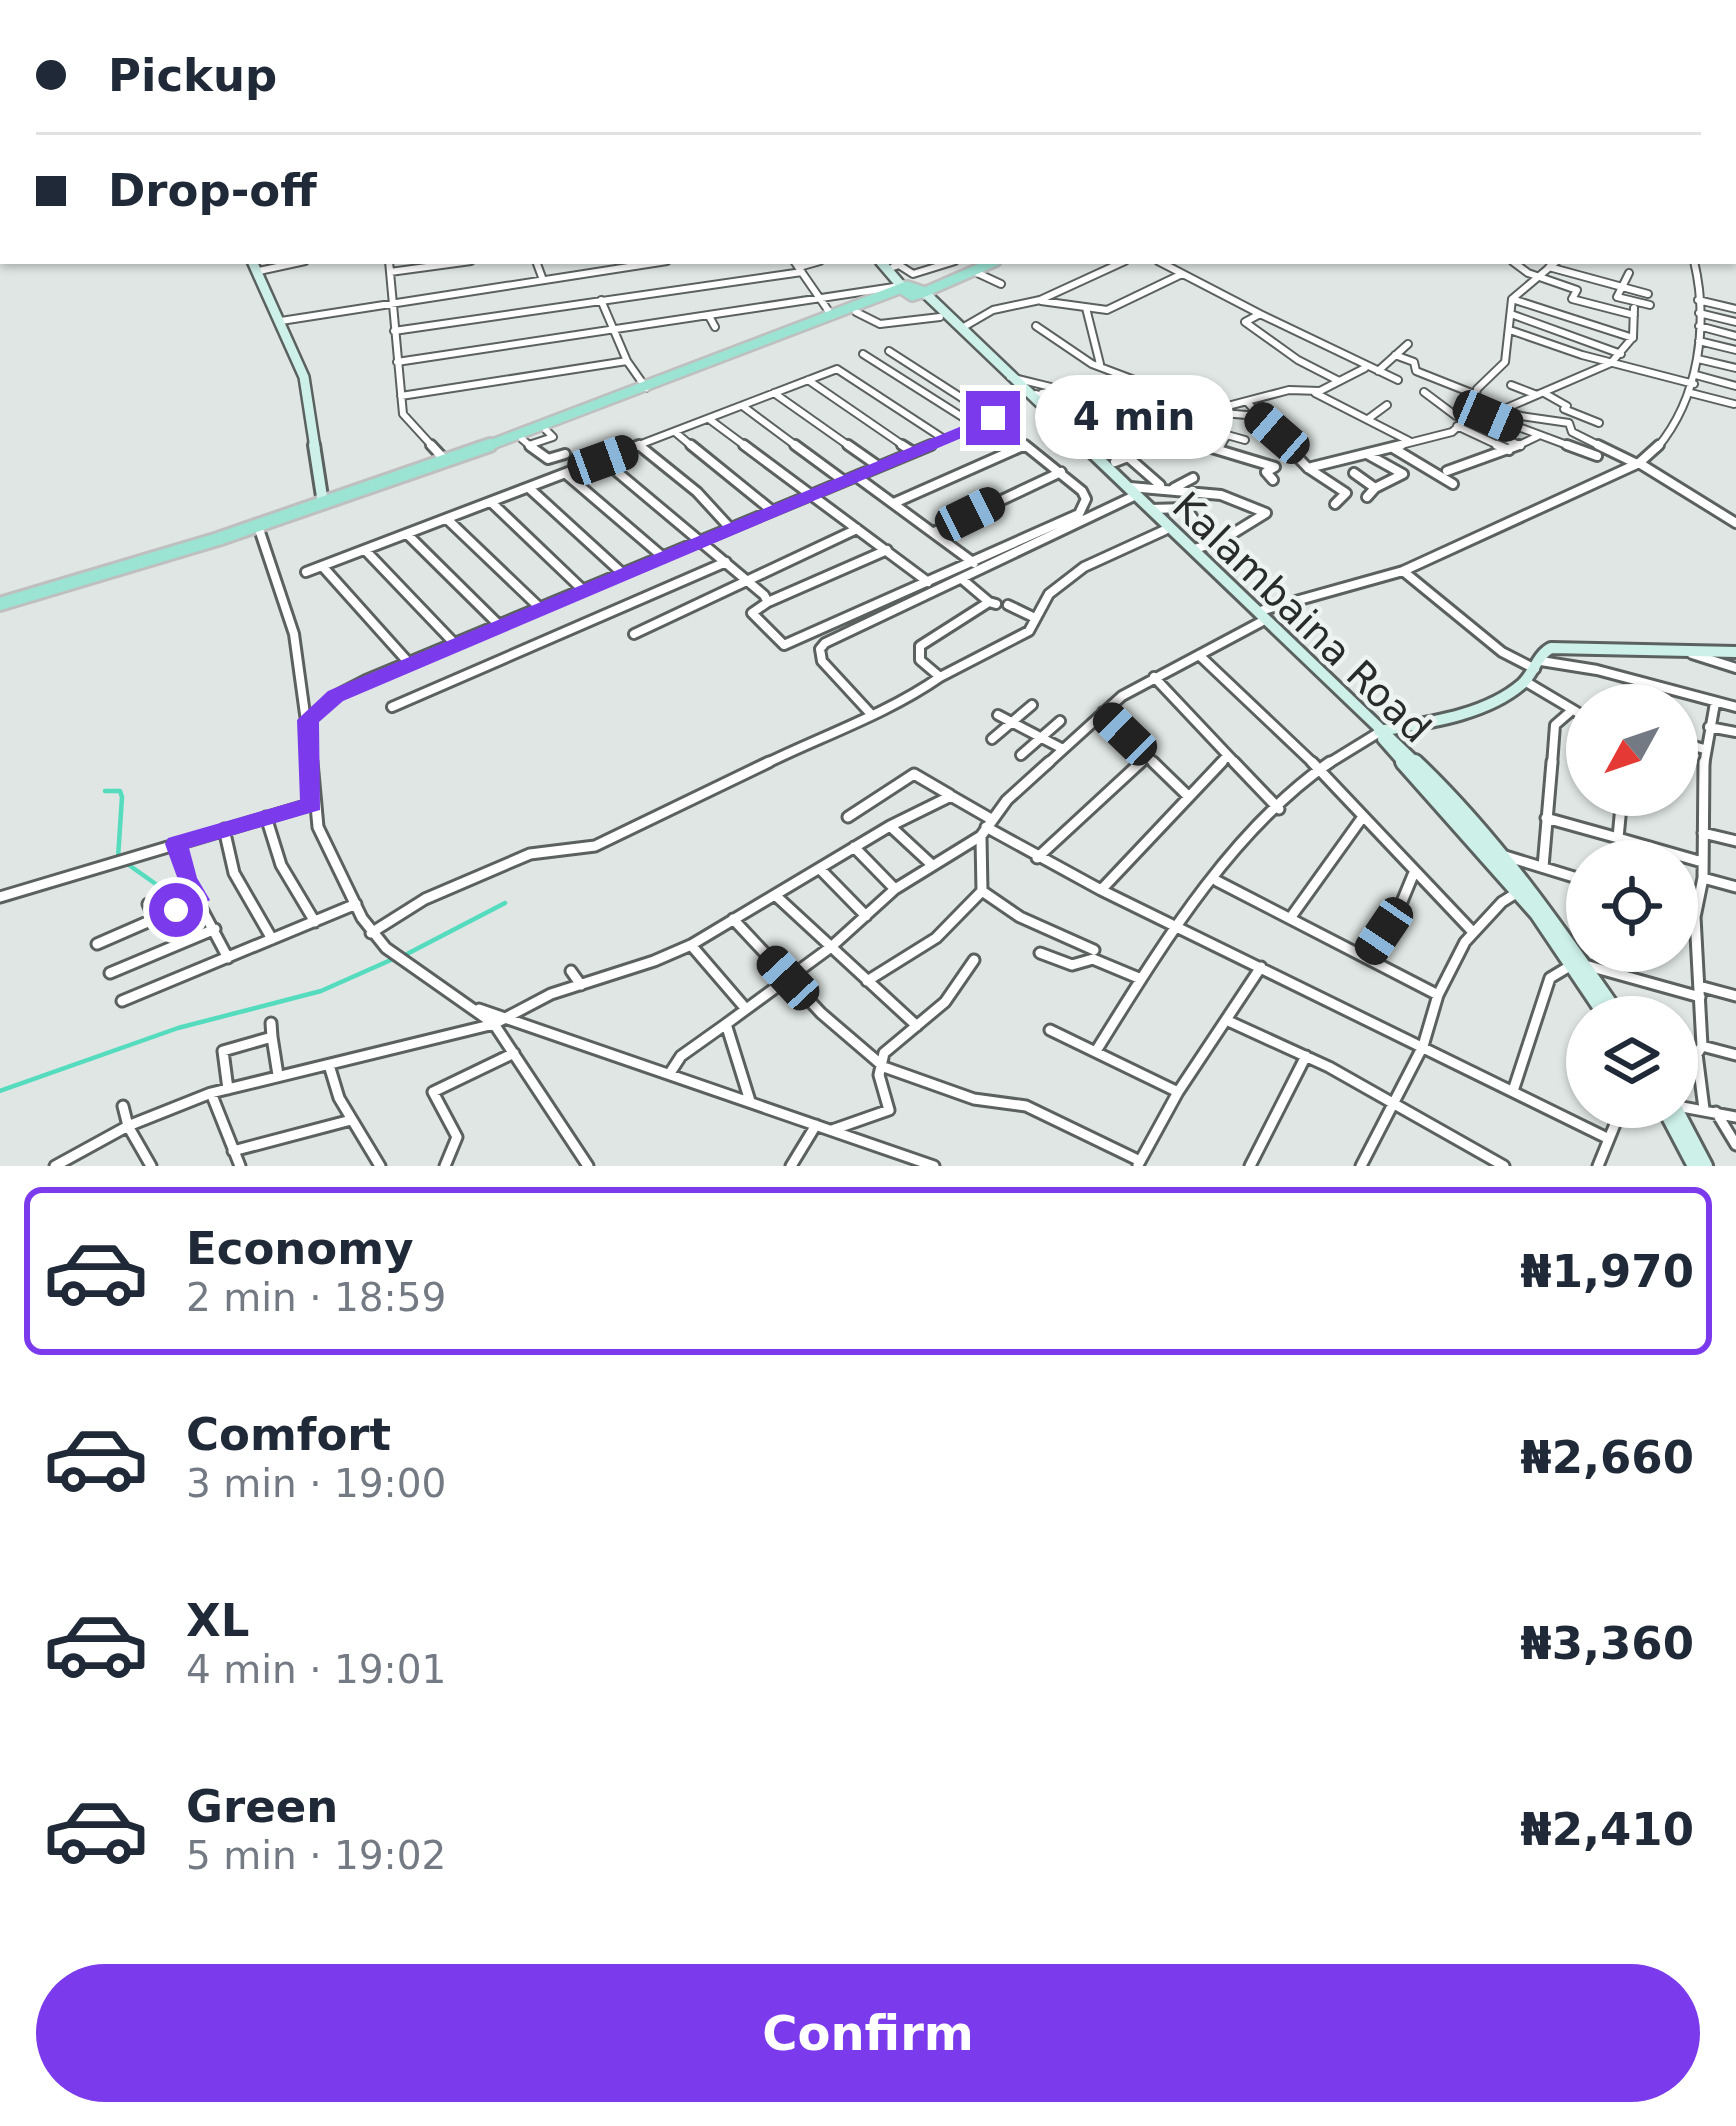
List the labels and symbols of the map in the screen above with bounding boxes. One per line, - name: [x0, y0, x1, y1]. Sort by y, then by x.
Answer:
- callout: 4 min: [1035, 376, 1233, 460]
- car: [1448, 385, 1528, 447]
- route end: [966, 391, 1020, 445]
- car: [1238, 396, 1316, 470]
- car: [563, 431, 643, 489]
- car: [930, 482, 1010, 546]
- street label: Kalambaina Road: [1164, 483, 1440, 752]
- north arrow: [1566, 684, 1698, 816]
- car: [1087, 696, 1163, 772]
- route start: [149, 883, 203, 937]
- car: [1349, 891, 1419, 971]
- car: [750, 939, 826, 1017]

